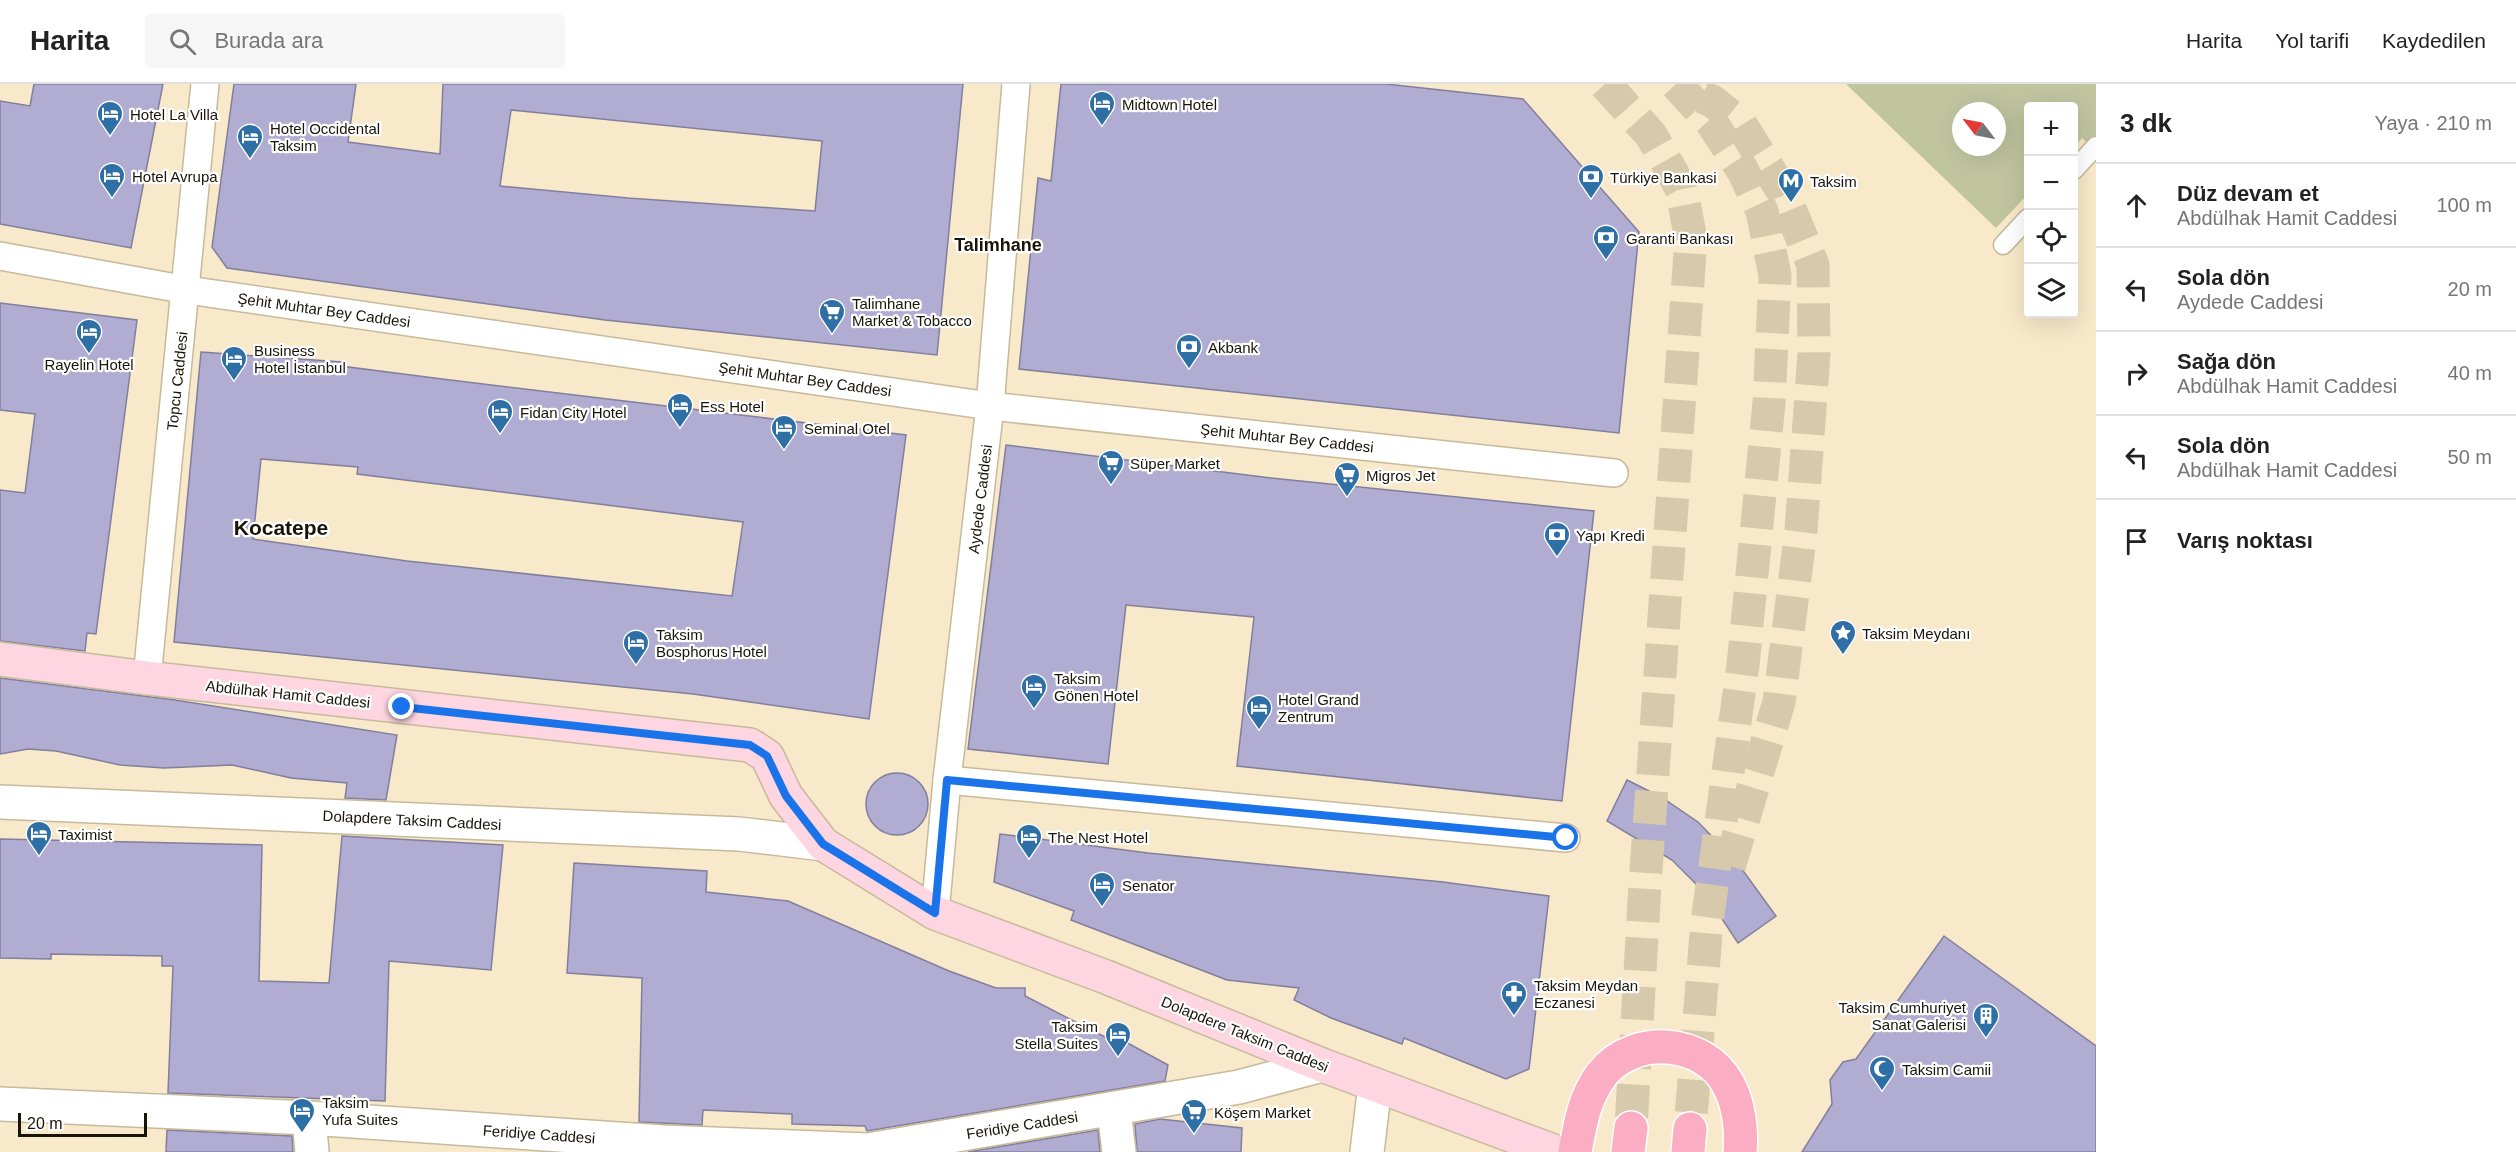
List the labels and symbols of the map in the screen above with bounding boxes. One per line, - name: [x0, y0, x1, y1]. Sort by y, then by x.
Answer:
- hotel icon: Midtown Hotel: [1087, 89, 1117, 127]
- place label: Midtown Hotel: [1122, 96, 1217, 113]
- hotel icon: Hotel La Villa: [95, 99, 125, 137]
- north arrow: [1952, 102, 2006, 156]
- place label: Hotel La Villa: [130, 106, 219, 123]
- place label: Hotel Occidental Taksim: [270, 120, 380, 154]
- hotel icon: Hotel Occidental Taksim: [235, 122, 265, 160]
- hotel icon: Hotel Avrupa: [97, 161, 127, 199]
- bank icon: Türkiye Bankasi: [1576, 162, 1606, 200]
- metro station icon: Taksim: [1776, 166, 1806, 204]
- place label: Hotel Avrupa: [132, 168, 218, 185]
- place label: Türkiye Bankasi: [1610, 169, 1717, 186]
- place label: Taksim: [1810, 173, 1857, 190]
- bank icon: Garanti Bankası: [1591, 223, 1621, 261]
- place label: Garanti Bankası: [1626, 230, 1734, 247]
- district label: Talimhane: [954, 235, 1042, 255]
- street label: Şehit Muhtar Bey Caddesi: [237, 289, 411, 331]
- place label: Talimhane Market & Tobacco: [852, 295, 972, 329]
- supermarket icon: Talimhane Market & Tobacco: [817, 297, 847, 335]
- hotel icon: Rayelin Hotel: [74, 317, 104, 355]
- street label: Topcu Caddesi: [163, 331, 191, 431]
- bank icon: Akbank: [1174, 332, 1204, 370]
- place label: Akbank: [1208, 339, 1259, 356]
- place label: Business Hotel İstanbul: [254, 342, 346, 376]
- hotel icon: Business Hotel İstanbul: [219, 344, 249, 382]
- place label: Rayelin Hotel: [44, 356, 134, 373]
- street label: Şehit Muhtar Bey Caddesi: [718, 358, 892, 400]
- hotel icon: Ess Hotel: [665, 391, 695, 429]
- hotel icon: Fidan City Hotel: [485, 397, 515, 435]
- place label: Ess Hotel: [700, 398, 764, 415]
- place label: Fidan City Hotel: [520, 404, 627, 421]
- hotel icon: Seminal Otel: [769, 413, 799, 451]
- place label: Seminal Otel: [804, 420, 890, 437]
- street label: Şehit Muhtar Bey Caddesi: [1199, 420, 1375, 456]
- street label: Aydede Caddesi: [965, 443, 995, 555]
- supermarket icon: Süper Market: [1096, 448, 1126, 486]
- place label: Süper Market: [1130, 455, 1221, 472]
- supermarket icon: Migros Jet: [1332, 460, 1362, 498]
- place label: Migros Jet: [1366, 467, 1436, 484]
- district label: Kocatepe: [234, 516, 328, 539]
- bank icon: Yapı Kredi: [1542, 520, 1572, 558]
- place label: Yapı Kredi: [1576, 527, 1645, 544]
- place icon: Taksim Meydanı: [1828, 618, 1858, 656]
- place label: Taksim Meydanı: [1862, 625, 1970, 642]
- place label: Taksim Bosphorus Hotel: [656, 626, 767, 660]
- hotel icon: Taksim Bosphorus Hotel: [621, 628, 651, 666]
- place label: Taksim Gönen Hotel: [1054, 670, 1138, 704]
- hotel icon: Taksim Gönen Hotel: [1019, 672, 1049, 710]
- street label: Abdülhak Hamit Caddesi: [205, 677, 371, 711]
- place label: Hotel Grand Zentrum: [1278, 691, 1359, 725]
- route end: [388, 693, 414, 719]
- hotel icon: Hotel Grand Zentrum: [1244, 693, 1274, 731]
- street label: Dolapdere Taksim Caddesi: [322, 807, 502, 833]
- hotel icon: Taximist: [24, 819, 54, 857]
- hotel icon: The Nest Hotel: [1014, 822, 1044, 860]
- route start: [1552, 824, 1578, 850]
- place label: Taximist: [58, 826, 113, 843]
- place label: The Nest Hotel: [1048, 829, 1148, 846]
- hotel icon: Senator: [1087, 870, 1117, 908]
- place label: Senator: [1122, 877, 1175, 894]
- place label: Taksim Meydan Eczanesi: [1534, 977, 1638, 1011]
- pharmacy icon: Taksim Meydan Eczanesi: [1499, 979, 1529, 1017]
- street label: Dolapdere Taksim Caddesi: [1159, 993, 1331, 1075]
- place label: Taksim Cumhuriyet Sanat Galerisi: [1838, 999, 1967, 1033]
- building icon: Taksim Cumhuriyet Sanat Galerisi: [1971, 1001, 2001, 1039]
- place label: Taksim Stella Suites: [1015, 1018, 1098, 1052]
- hotel icon: Taksim Stella Suites: [1103, 1020, 1133, 1058]
- mosque icon: Taksim Camii: [1867, 1054, 1897, 1092]
- place label: Taksim Camii: [1902, 1061, 1991, 1078]
- place label: Taksim Yufa Suites: [322, 1094, 398, 1128]
- hotel icon: Taksim Yufa Suites: [287, 1096, 317, 1134]
- supermarket icon: Köşem Market: [1179, 1097, 1209, 1135]
- place label: Köşem Market: [1214, 1104, 1312, 1121]
- street label: Feridiye Caddesi: [965, 1108, 1079, 1142]
- scale bar: [18, 1110, 147, 1138]
- street label: Feridiye Caddesi: [482, 1122, 596, 1146]

